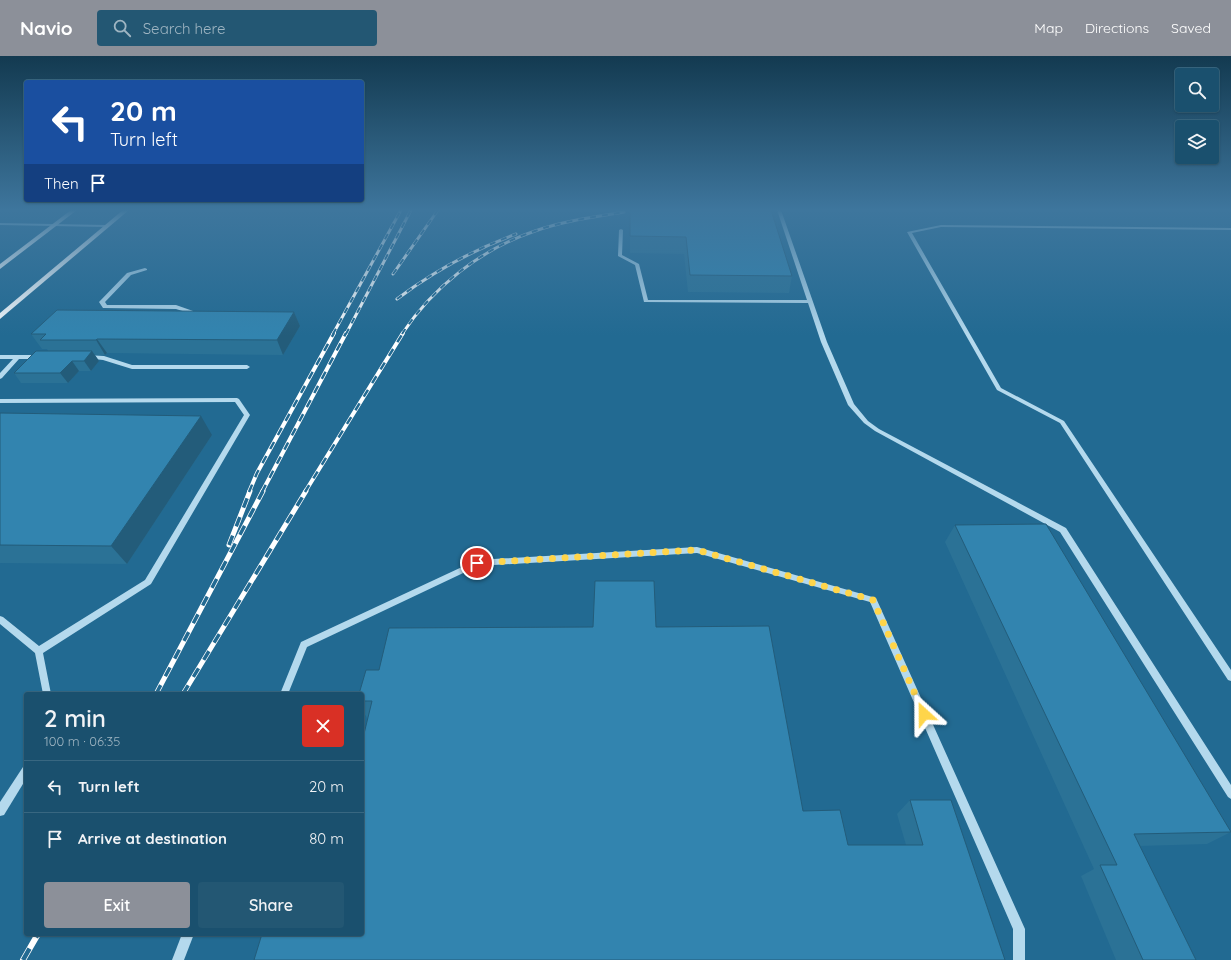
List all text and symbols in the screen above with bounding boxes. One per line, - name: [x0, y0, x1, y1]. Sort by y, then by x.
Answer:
- search box: [97, 10, 377, 46]
- text: Navio: [20, 16, 73, 40]
- icon: search: [111, 17, 133, 39]
- text: Search here: [143, 19, 226, 38]
- text: Map: [1034, 19, 1063, 37]
- text: Directions: [1085, 19, 1149, 37]
- text: Saved: [1171, 19, 1211, 37]
- map controls: [1175, 68, 1219, 164]
- button: search: [1175, 68, 1219, 112]
- text: 20 m: [110, 93, 177, 128]
- icon: left: [44, 96, 96, 148]
- button: layers: [1175, 120, 1219, 164]
- text: Turn left: [110, 128, 178, 151]
- icon: arrive: [87, 172, 109, 194]
- text: Then: [44, 174, 79, 193]
- pin: [460, 546, 494, 580]
- icon: arrive: [466, 552, 488, 574]
- position arrow: [903, 693, 945, 735]
- text: 2 min: [44, 703, 106, 733]
- button: close: [302, 705, 344, 747]
- text: 100 m · 06:35: [44, 733, 120, 749]
- icon: left: [44, 776, 66, 798]
- text: Turn left: [78, 777, 140, 796]
- text: 20 m: [309, 777, 344, 796]
- icon: arrive: [44, 828, 66, 850]
- text: Arrive at destination: [78, 829, 227, 848]
- text: 80 m: [309, 829, 344, 848]
- button: Exit: [44, 882, 190, 928]
- button: Share: [198, 882, 344, 928]

